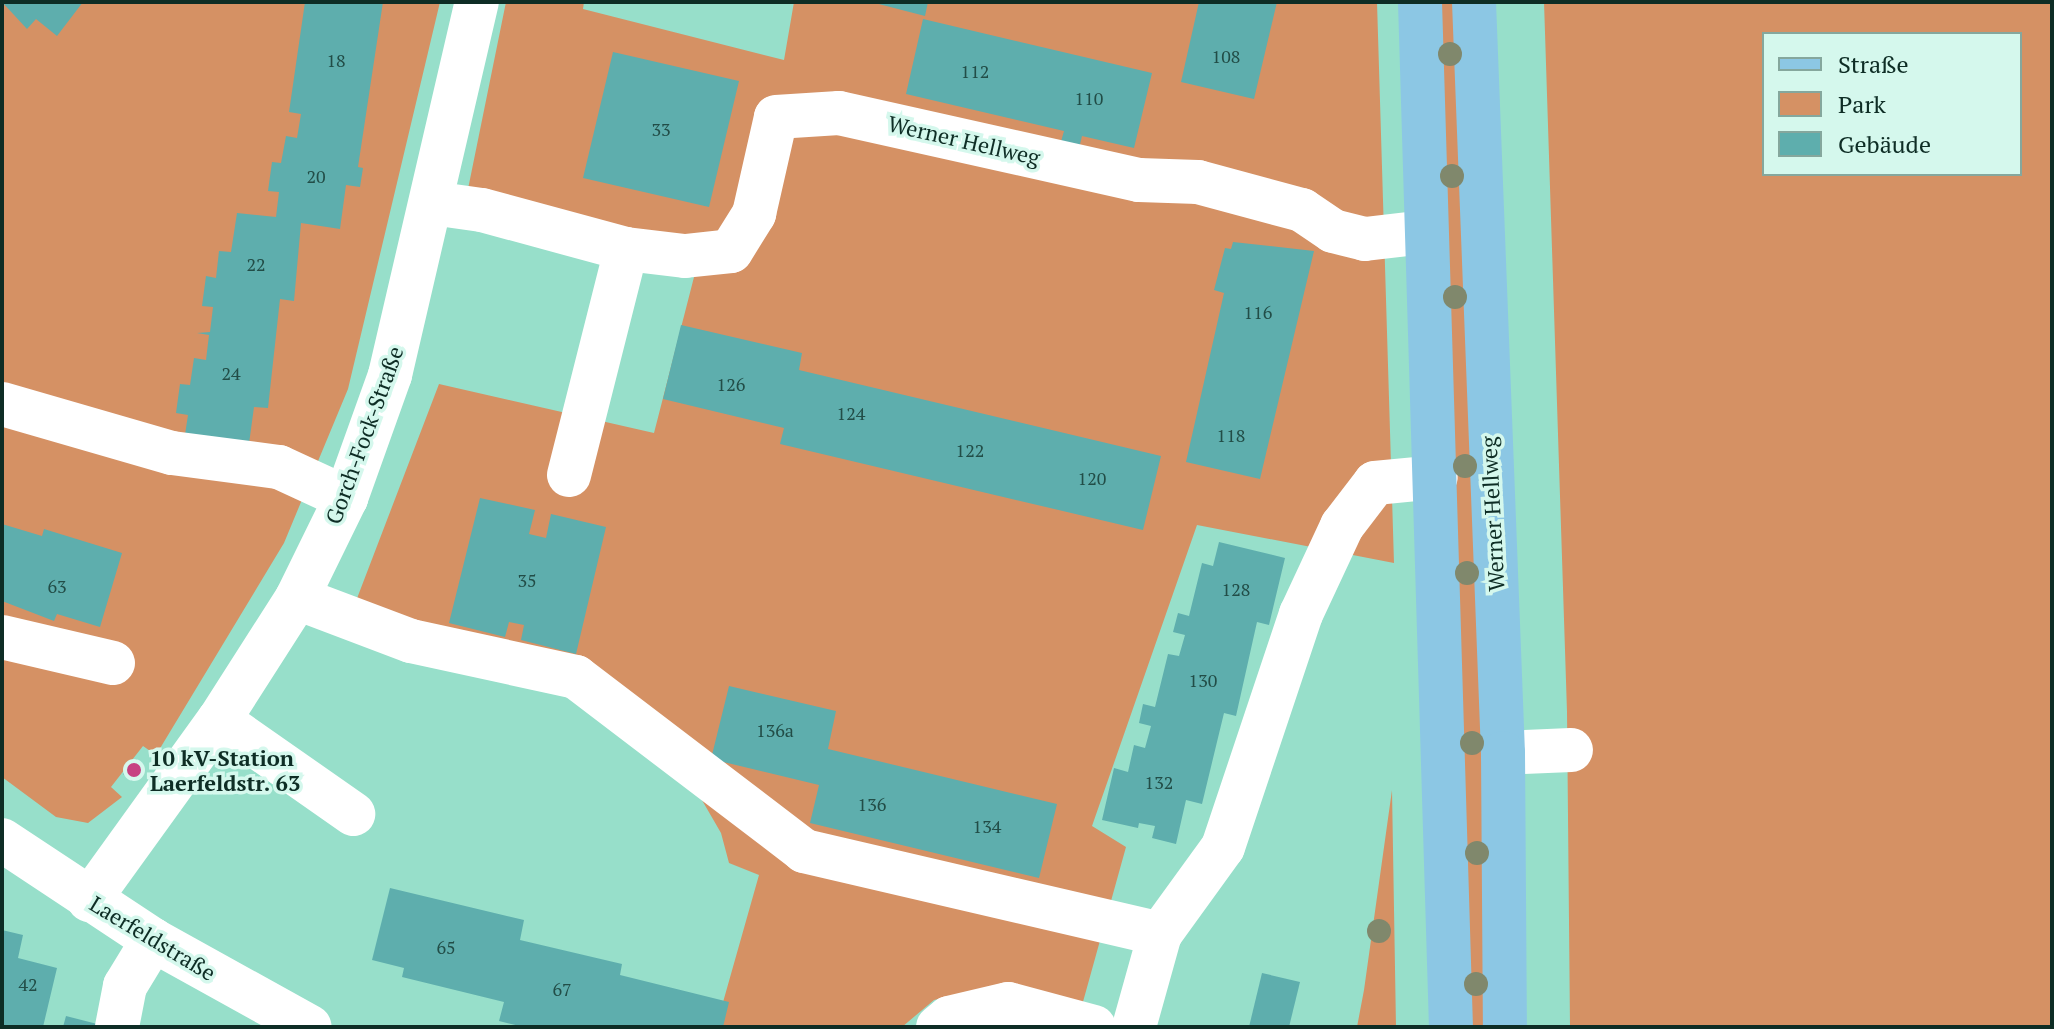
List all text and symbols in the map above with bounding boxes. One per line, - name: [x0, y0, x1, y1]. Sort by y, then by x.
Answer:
- legend: [1762, 32, 2022, 176]
- house number: 108: [1212, 45, 1240, 67]
- text: Straße: [1838, 48, 1909, 80]
- house number: 18: [326, 49, 346, 71]
- house number: 112: [961, 60, 989, 82]
- house number: 110: [1075, 87, 1103, 109]
- text: Park: [1838, 88, 1886, 120]
- street label: Werner Hellweg: [885, 110, 1043, 170]
- house number: 33: [651, 118, 671, 140]
- text: Gebäude: [1838, 128, 1931, 160]
- house number: 20: [306, 165, 326, 187]
- house number: 22: [246, 253, 266, 275]
- house number: 116: [1244, 301, 1272, 323]
- street label: Gorch-Fock-Straße: [320, 342, 408, 528]
- house number: 24: [221, 362, 241, 384]
- house number: 126: [717, 373, 745, 395]
- house number: 124: [837, 402, 865, 424]
- house number: 118: [1217, 424, 1245, 446]
- street label: Werner Hellweg: [1475, 436, 1509, 592]
- house number: 122: [956, 439, 984, 461]
- house number: 120: [1078, 467, 1106, 489]
- house number: 35: [517, 569, 537, 591]
- house number: 63: [47, 575, 67, 597]
- house number: 128: [1222, 578, 1250, 600]
- house number: 130: [1189, 669, 1217, 691]
- house number: 136a: [756, 719, 794, 741]
- place label: 10 kV-Station Laerfeldstr. 63: [150, 744, 301, 796]
- marker: 10 kV-Station Laerfeldstr. 63: [125, 761, 143, 779]
- house number: 132: [1145, 771, 1173, 793]
- house number: 136: [858, 793, 886, 815]
- house number: 134: [973, 815, 1001, 837]
- street label: Laerfeldstraße: [85, 890, 221, 986]
- house number: 65: [436, 936, 456, 958]
- house number: 42: [18, 973, 38, 995]
- house number: 67: [552, 978, 572, 1000]

